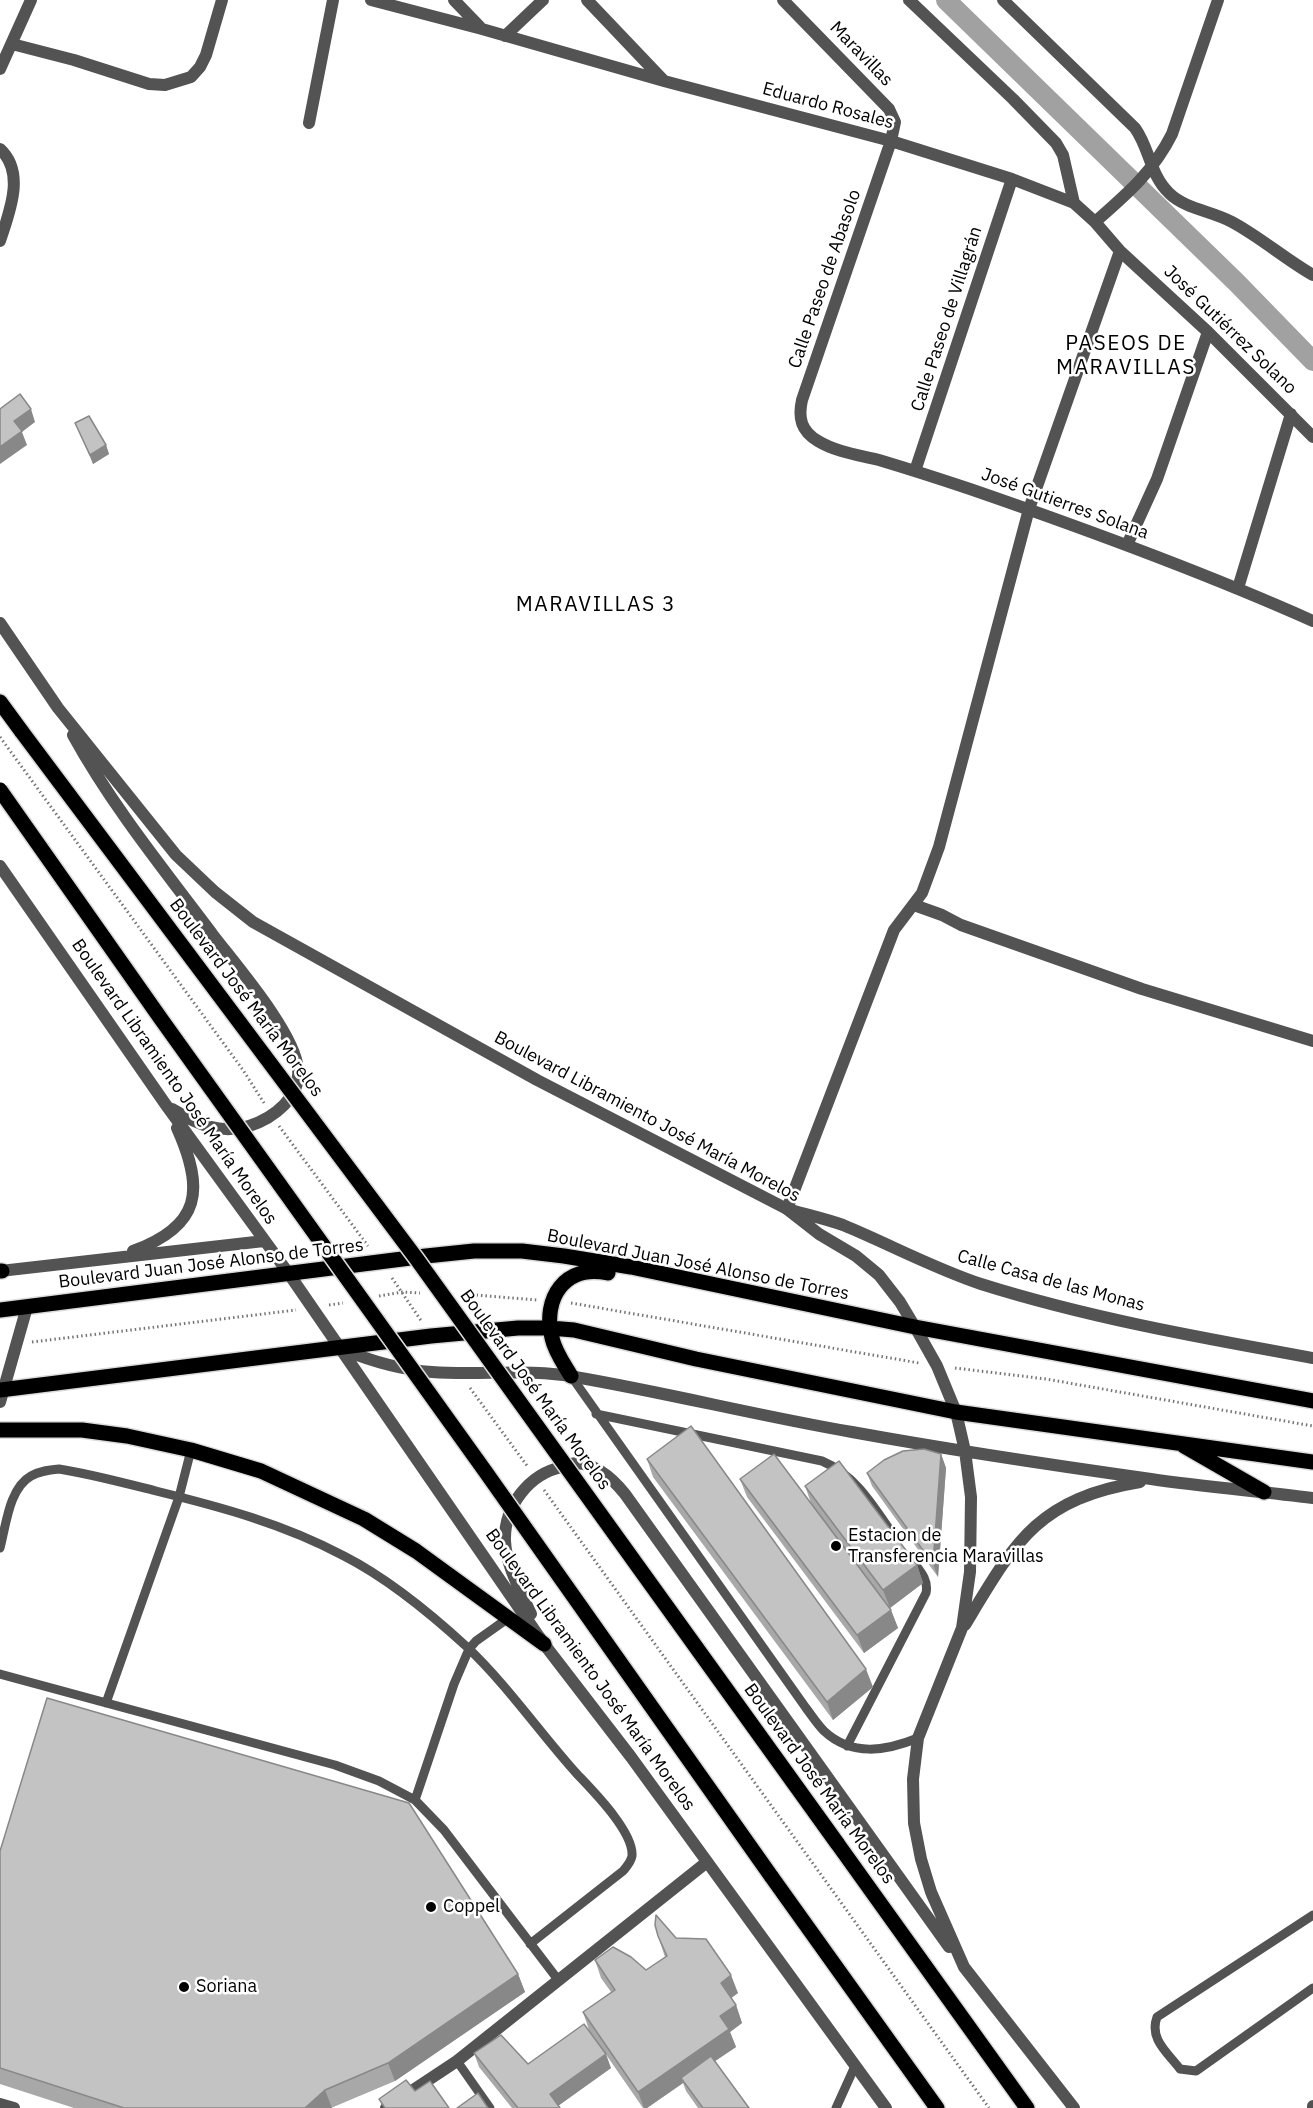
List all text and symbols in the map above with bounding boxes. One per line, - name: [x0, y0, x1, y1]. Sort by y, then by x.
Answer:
- street label: Maravillas: [825, 17, 897, 91]
- street label: Eduardo Rosales: [760, 78, 896, 134]
- street label: Calle Paseo de Abasolo: [784, 187, 866, 371]
- street label: Calle Paseo de Villagrán: [907, 224, 987, 414]
- street label: José Gutiérrez Solano: [1159, 261, 1301, 399]
- district label: PASEOS DE MARAVILLAS: [1056, 331, 1196, 381]
- street label: José Gutierres Solana: [978, 464, 1152, 544]
- district label: MARAVILLAS 3: [516, 592, 676, 618]
- street label: Boulevard José María Morelos: [164, 895, 328, 1101]
- street label: Boulevard Libramiento José María Morelos: [67, 935, 281, 1229]
- street label: Boulevard Libramiento José María Morelos: [490, 1027, 804, 1207]
- street label: Boulevard Juan José Alonso de Torres: [545, 1225, 851, 1305]
- street label: Boulevard Juan José Alonso de Torres: [57, 1235, 365, 1293]
- street label: Calle Casa de las Monas: [955, 1246, 1147, 1316]
- street label: Boulevard José María Morelos: [455, 1286, 615, 1494]
- street label: Boulevard Libramiento José María Morelos: [480, 1525, 700, 1815]
- place label: Estacion de Transferencia Maravillas: [848, 1525, 1044, 1568]
- marker: Estacion de Transferencia Maravillas: [829, 1539, 843, 1553]
- street label: Boulevard José María Morelos: [739, 1680, 899, 1888]
- place label: Coppel: [443, 1896, 500, 1918]
- marker: Coppel: [424, 1900, 438, 1914]
- place label: Soriana: [196, 1976, 257, 1998]
- marker: Soriana: [177, 1980, 191, 1994]

